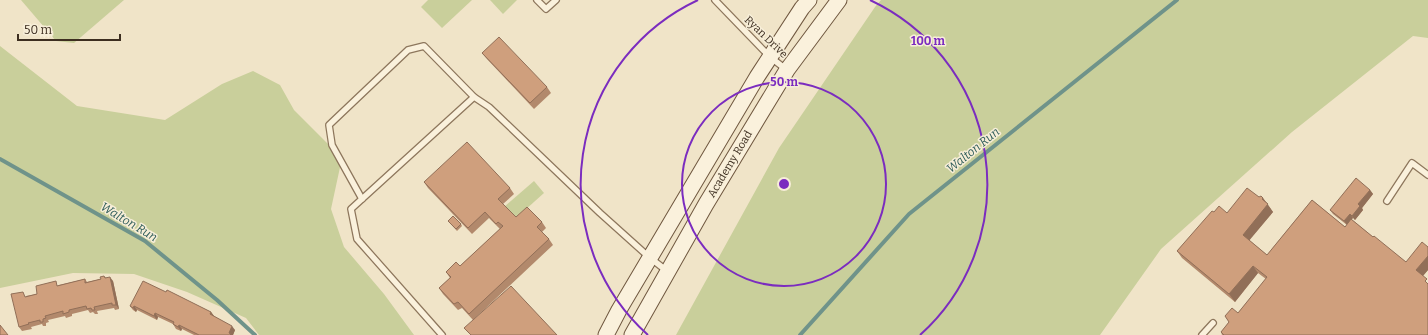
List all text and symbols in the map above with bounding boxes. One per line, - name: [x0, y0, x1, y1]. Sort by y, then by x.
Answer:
- street label: Ryan Drive: [742, 13, 790, 61]
- scale bar: [18, 16, 120, 42]
- text: 50 m: [24, 23, 53, 37]
- text: 100 m: [911, 34, 946, 48]
- text: 50 m: [770, 75, 798, 89]
- water label: Walton Run: [944, 125, 1002, 175]
- street label: Academy Road: [705, 128, 755, 200]
- centre of rings: [777, 177, 791, 191]
- water label: Walton Run: [98, 200, 160, 244]

